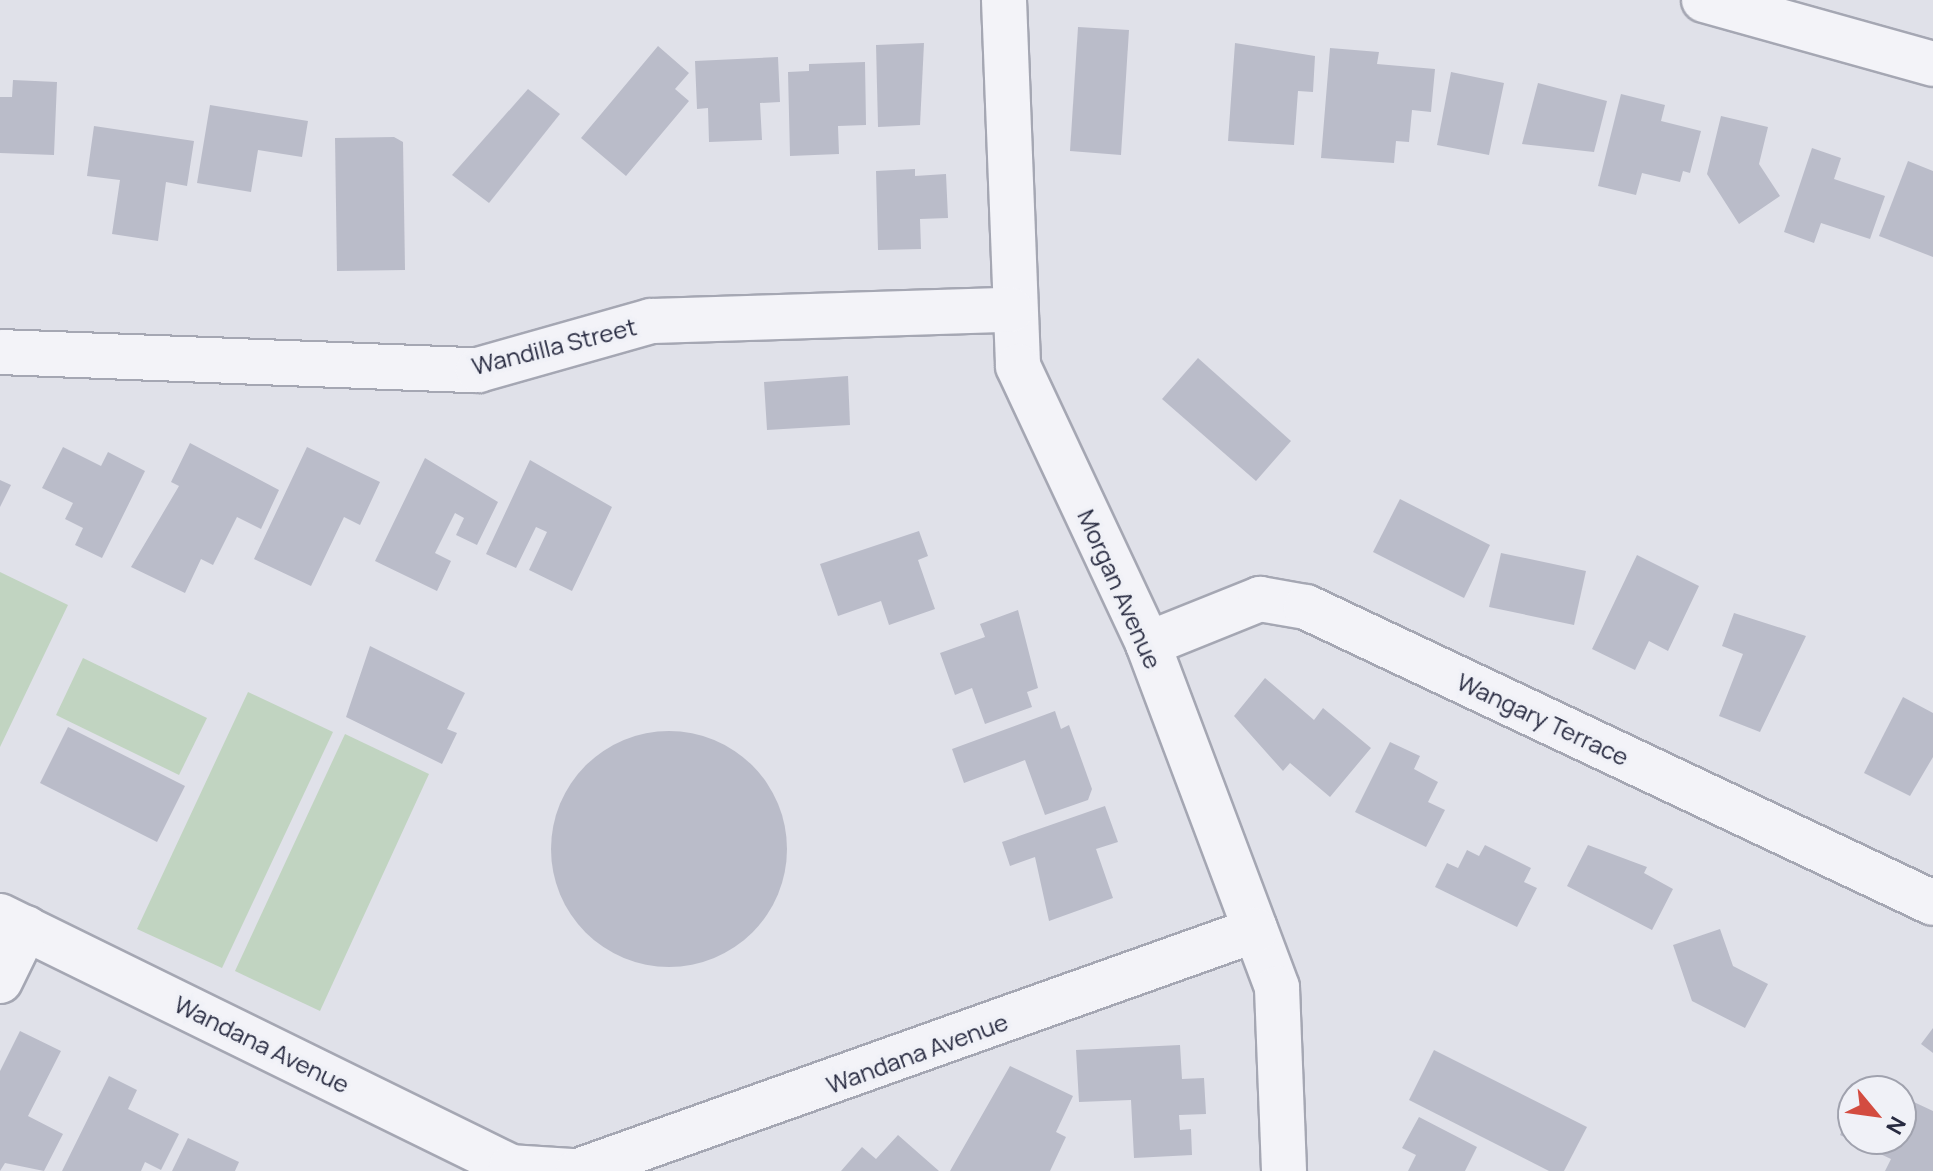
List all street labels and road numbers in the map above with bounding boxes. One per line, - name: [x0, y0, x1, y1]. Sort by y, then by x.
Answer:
- street label: Wandilla Street: [469, 312, 639, 380]
- street label: Morgan Avenue: [1072, 505, 1168, 673]
- street label: Wangary Terrace: [1453, 667, 1633, 771]
- street label: Wandana Avenue: [170, 989, 354, 1099]
- street label: Wandana Avenue: [822, 1007, 1012, 1099]

